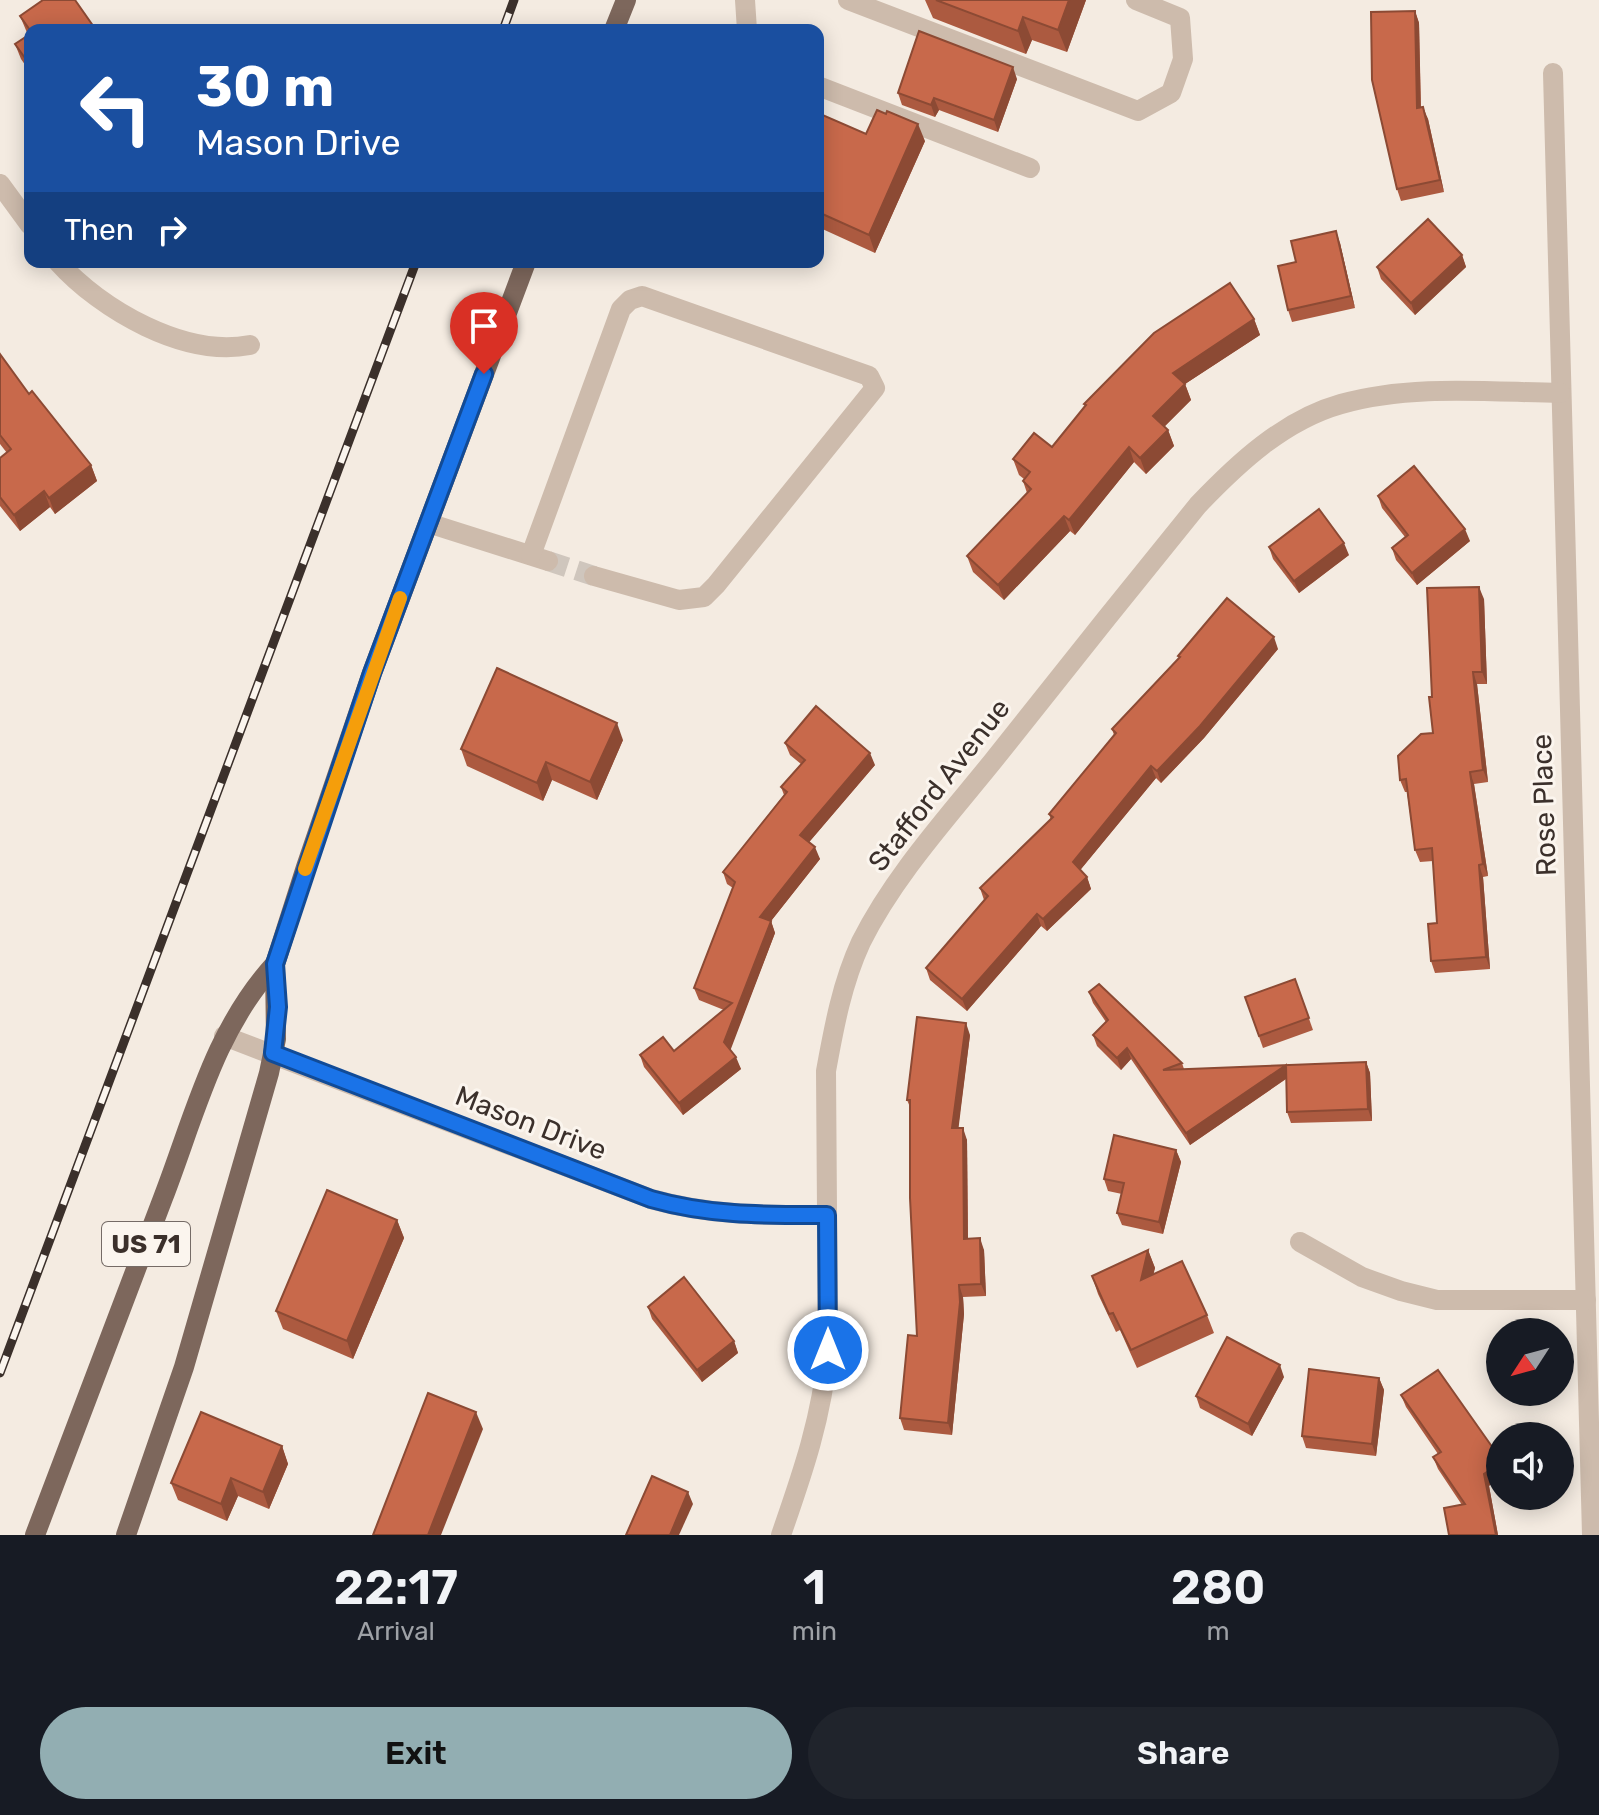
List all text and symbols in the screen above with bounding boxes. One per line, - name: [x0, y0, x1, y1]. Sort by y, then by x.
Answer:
- text: 30 m: [196, 54, 334, 120]
- icon: left: [64, 56, 168, 160]
- text: Mason Drive: [196, 121, 401, 164]
- icon: right: [150, 208, 194, 252]
- text: Then: [64, 212, 134, 248]
- pin: [450, 292, 518, 374]
- icon: arrive: [462, 304, 506, 348]
- street label: Stafford Avenue: [861, 692, 1017, 878]
- street label: Rose Place: [1525, 733, 1563, 877]
- street label: Mason Drive: [451, 1079, 611, 1167]
- road number: US 71: [102, 1222, 190, 1266]
- position arrow: [786, 1308, 870, 1392]
- north arrow: [1486, 1318, 1574, 1406]
- map controls: [1486, 1318, 1574, 1510]
- button: sound: [1486, 1422, 1574, 1510]
- text: 22:17: [334, 1559, 458, 1616]
- text: 1: [803, 1559, 826, 1616]
- text: 280: [1171, 1559, 1265, 1616]
- text: Arrival: [357, 1616, 435, 1647]
- text: min: [792, 1616, 837, 1647]
- text: m: [1206, 1616, 1230, 1647]
- button: Exit: [40, 1707, 792, 1799]
- button: Share: [808, 1707, 1559, 1799]

